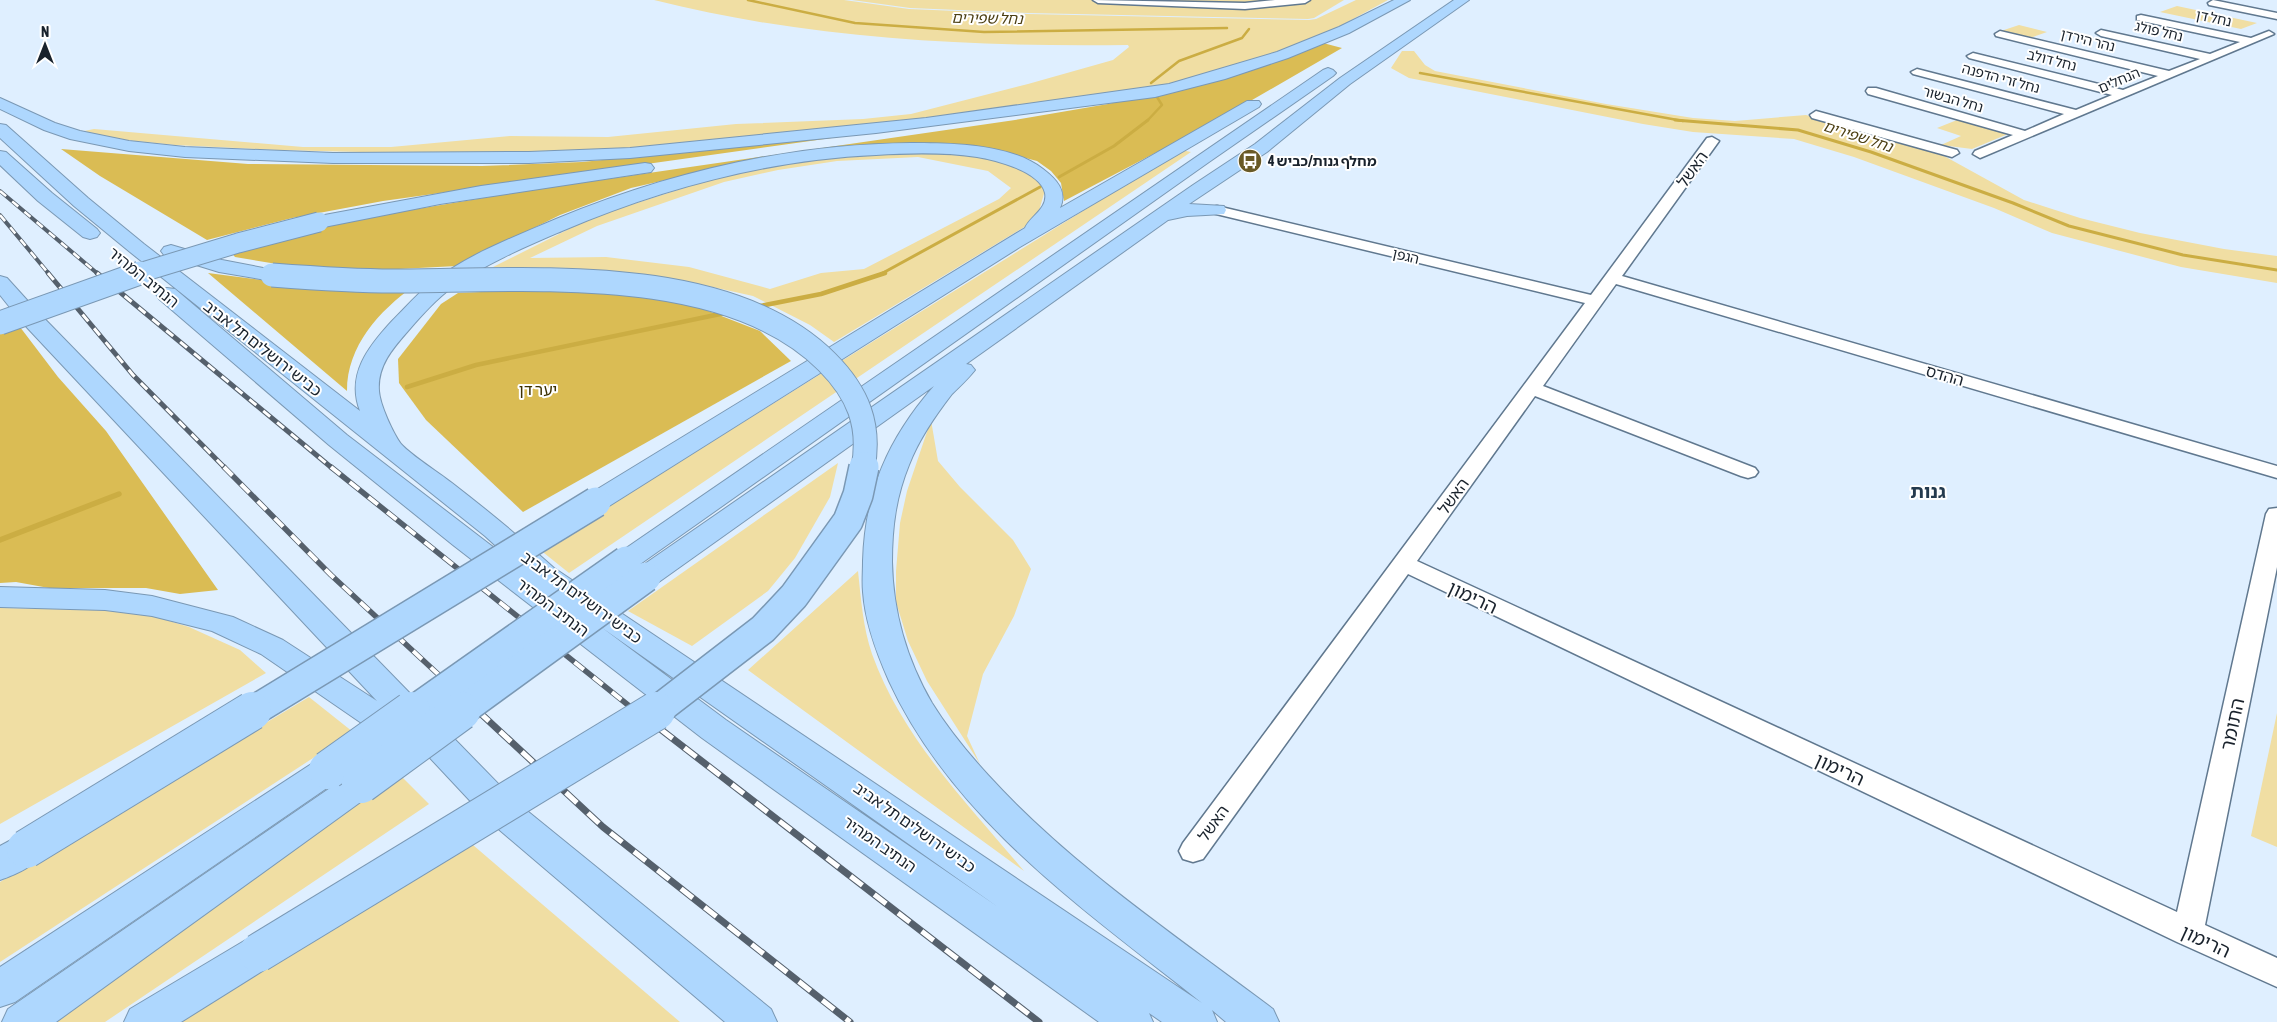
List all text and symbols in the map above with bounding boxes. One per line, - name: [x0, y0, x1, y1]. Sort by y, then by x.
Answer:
- street label: נחל דן: [2195, 6, 2233, 30]
- water label: נחל שפירים: [951, 9, 1024, 27]
- street label: נחל פולג: [2133, 18, 2185, 44]
- north arrow: [20, 20, 70, 70]
- text: N: [41, 24, 49, 40]
- street label: נהר הירדן: [2059, 26, 2117, 54]
- street label: נחל דולב: [2026, 46, 2078, 74]
- street label: נחל זרי הדפנה: [1960, 60, 2042, 96]
- street label: הנחלים: [2096, 64, 2142, 96]
- street label: נחל הבשור: [1921, 83, 1985, 115]
- water label: נחל שפירים: [1821, 117, 1896, 156]
- bus stop icon: מחלף גנות/כביש 4: [1237, 148, 1263, 174]
- street label: האשל: [1673, 148, 1711, 190]
- place label: מחלף גנות/כביש 4: [1267, 153, 1377, 169]
- street label: הנתיב המהיר: [105, 243, 183, 311]
- street label: הגפן: [1391, 245, 1421, 267]
- street label: כביש ירושלים תל אביב: [201, 296, 325, 400]
- street label: ההדס: [1924, 361, 1966, 389]
- park label: יער דן: [519, 380, 557, 398]
- street label: האשל: [1434, 475, 1472, 517]
- district label: גנות: [1910, 480, 1946, 502]
- street label: כביש ירושלים תל אביב: [518, 547, 646, 647]
- street label: הנתיב המהיר: [514, 574, 592, 640]
- street label: הרימון: [1445, 576, 1501, 618]
- street label: התומר: [2216, 696, 2248, 752]
- street label: הרימון: [1812, 748, 1868, 790]
- street label: כביש ירושלים תל אביב: [851, 778, 979, 876]
- street label: האשל: [1194, 802, 1232, 844]
- street label: הנתיב המהיר: [840, 812, 920, 876]
- street label: הרימון: [2178, 920, 2234, 962]

